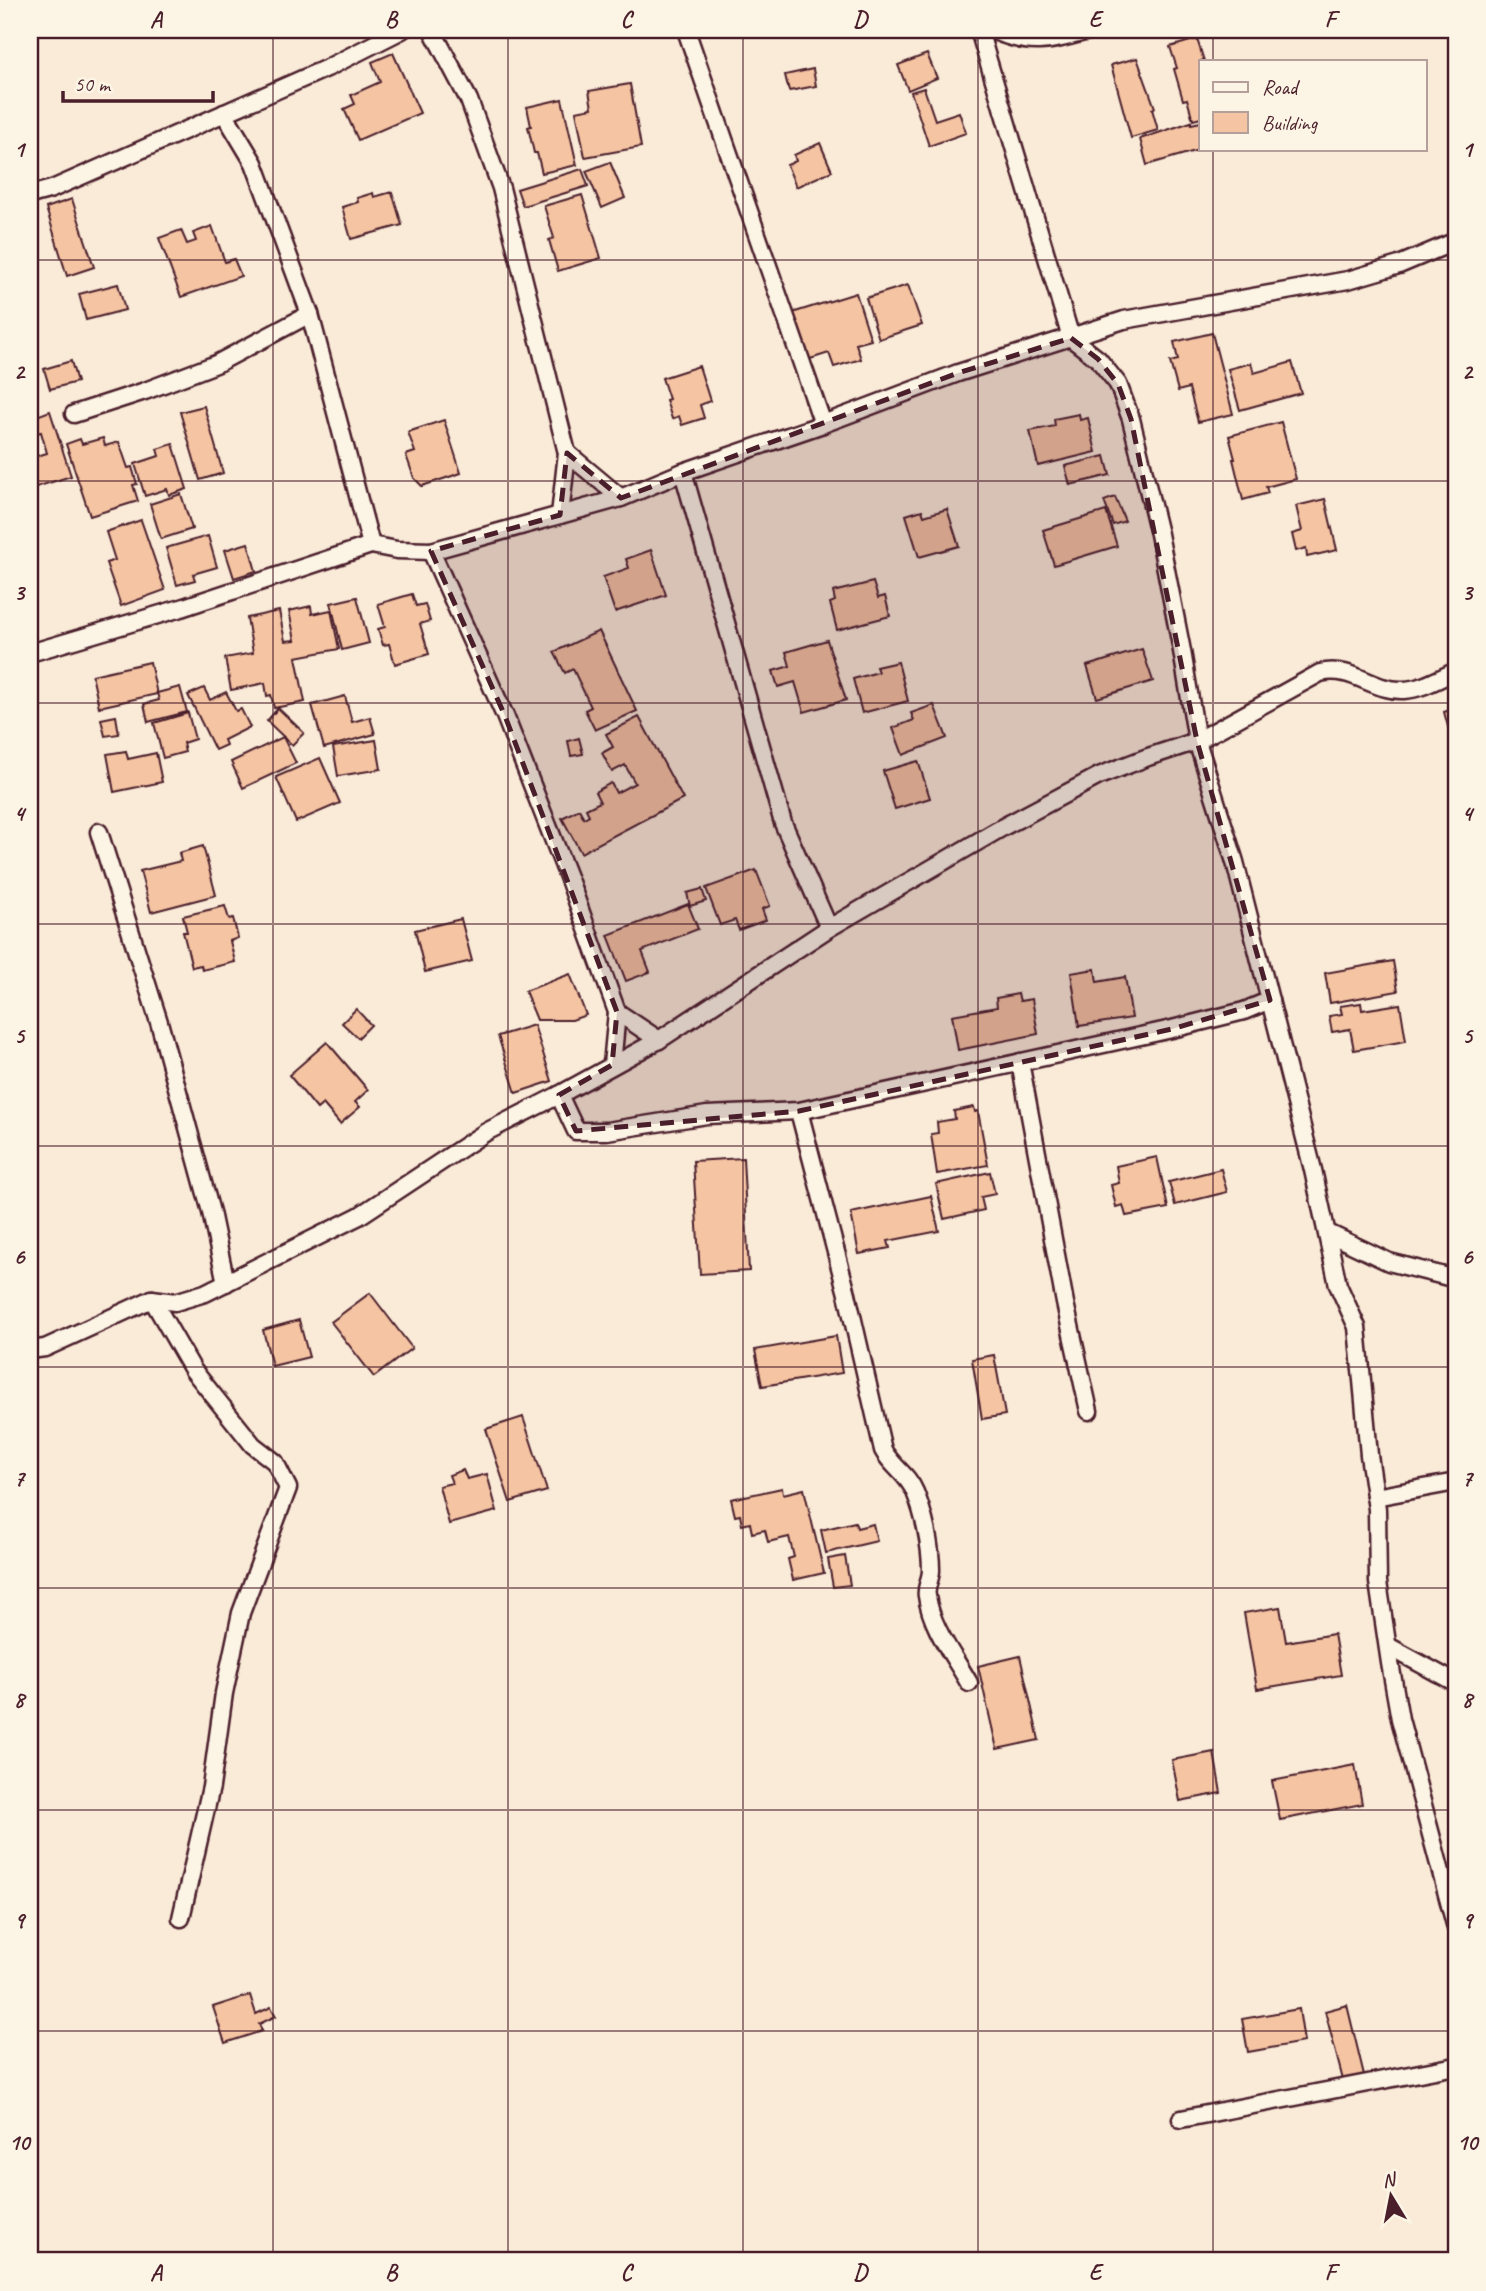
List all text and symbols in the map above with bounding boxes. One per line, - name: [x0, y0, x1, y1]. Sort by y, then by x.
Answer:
- text: A: [150, 5, 164, 34]
- text: B: [385, 5, 399, 34]
- text: C: [621, 5, 635, 34]
- text: D: [853, 5, 869, 34]
- text: E: [1089, 5, 1105, 34]
- text: F: [1325, 5, 1341, 34]
- scale bar: [63, 60, 214, 104]
- legend: [1199, 60, 1426, 150]
- text: 50 m: [74, 71, 112, 97]
- text: Road: [1262, 74, 1301, 100]
- text: Building: [1262, 110, 1319, 136]
- text: 1: [14, 135, 27, 164]
- text: 1: [1462, 135, 1475, 164]
- text: 2: [14, 357, 27, 386]
- text: 2: [1462, 357, 1475, 386]
- text: 3: [14, 578, 27, 607]
- text: 3: [1462, 578, 1475, 607]
- text: 4: [14, 799, 27, 828]
- text: 4: [1462, 799, 1475, 828]
- text: 5: [14, 1021, 26, 1050]
- text: 5: [1462, 1021, 1474, 1050]
- text: 6: [14, 1242, 27, 1271]
- text: 6: [1462, 1242, 1475, 1271]
- text: 7: [14, 1464, 27, 1493]
- text: 7: [1462, 1464, 1475, 1493]
- text: 8: [14, 1685, 27, 1714]
- text: 8: [1462, 1685, 1475, 1714]
- text: 9: [14, 1906, 27, 1935]
- text: 9: [1462, 1906, 1475, 1935]
- text: 10: [9, 2128, 32, 2157]
- text: 10: [1457, 2128, 1480, 2157]
- north arrow: [1356, 2162, 1426, 2232]
- text: N: [1380, 2167, 1399, 2193]
- text: A: [150, 2258, 164, 2287]
- text: B: [385, 2258, 399, 2287]
- text: C: [621, 2258, 635, 2287]
- text: D: [853, 2258, 869, 2287]
- text: E: [1089, 2258, 1105, 2287]
- text: F: [1325, 2258, 1341, 2287]

